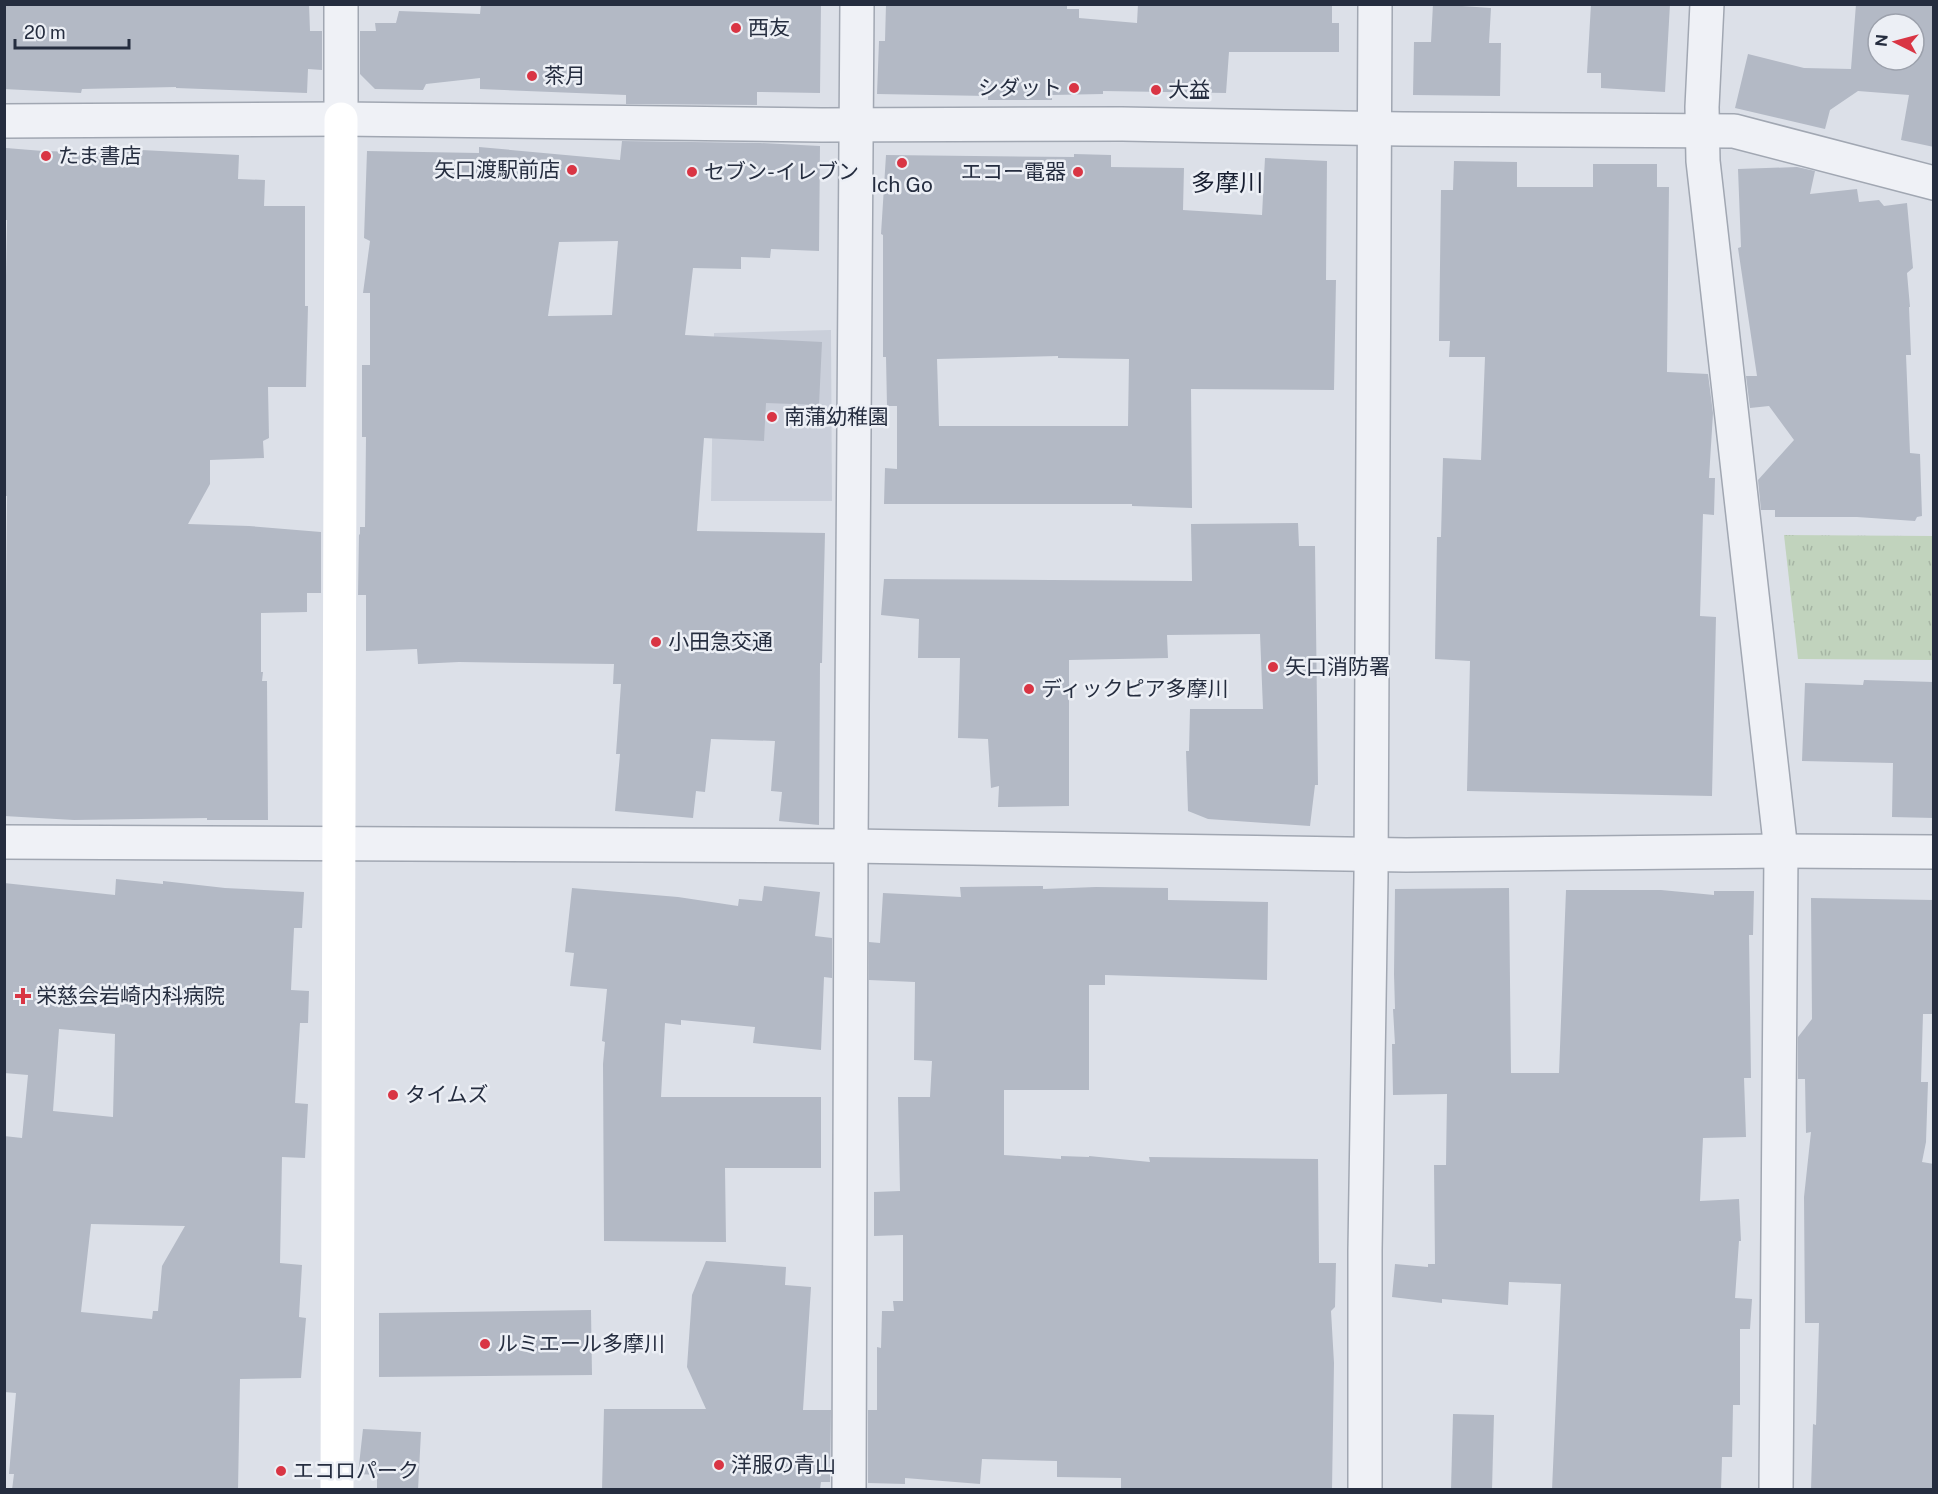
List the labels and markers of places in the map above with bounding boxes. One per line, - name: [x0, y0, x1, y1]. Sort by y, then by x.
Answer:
- place label: 西友: [748, 15, 790, 40]
- marker: 西友: [729, 21, 743, 35]
- place label: 茶月: [544, 63, 586, 88]
- marker: 茶月: [525, 69, 539, 83]
- place label: シダット: [978, 75, 1062, 100]
- place label: 大益: [1168, 77, 1210, 102]
- marker: シダット: [1067, 81, 1081, 95]
- marker: 大益: [1149, 83, 1163, 97]
- place label: たま書店: [58, 143, 141, 168]
- marker: たま書店: [39, 149, 53, 163]
- marker: Ich Go: [895, 156, 909, 170]
- place label: 矢口渡駅前店: [434, 157, 560, 182]
- place label: セブン-イレブン: [704, 159, 859, 184]
- place label: エコー電器: [961, 159, 1066, 184]
- marker: 矢口渡駅前店: [565, 163, 579, 177]
- marker: セブン-イレブン: [685, 165, 699, 179]
- marker: エコー電器: [1071, 165, 1085, 179]
- place label: Ich Go: [871, 172, 933, 197]
- place label: 南蒲幼稚園: [784, 404, 889, 429]
- marker: 南蒲幼稚園: [765, 410, 779, 424]
- place label: 小田急交通: [668, 629, 773, 654]
- marker: 小田急交通: [649, 635, 663, 649]
- place label: 矢口消防署: [1285, 654, 1390, 679]
- marker: 矢口消防署: [1266, 660, 1280, 674]
- place label: ディックピア多摩川: [1041, 676, 1229, 701]
- marker: ディックピア多摩川: [1022, 682, 1036, 696]
- place label: 栄慈会岩崎内科病院: [36, 983, 225, 1008]
- marker: 栄慈会岩崎内科病院: [14, 987, 32, 1005]
- place label: タイムズ: [405, 1082, 489, 1107]
- marker: タイムズ: [386, 1088, 400, 1102]
- place label: ルミエール多摩川: [497, 1331, 665, 1356]
- marker: ルミエール多摩川: [478, 1337, 492, 1351]
- place label: 洋服の青山: [731, 1452, 836, 1477]
- place label: エコロパーク: [293, 1458, 419, 1483]
- marker: 洋服の青山: [712, 1458, 726, 1472]
- marker: エコロパーク: [274, 1464, 288, 1478]

